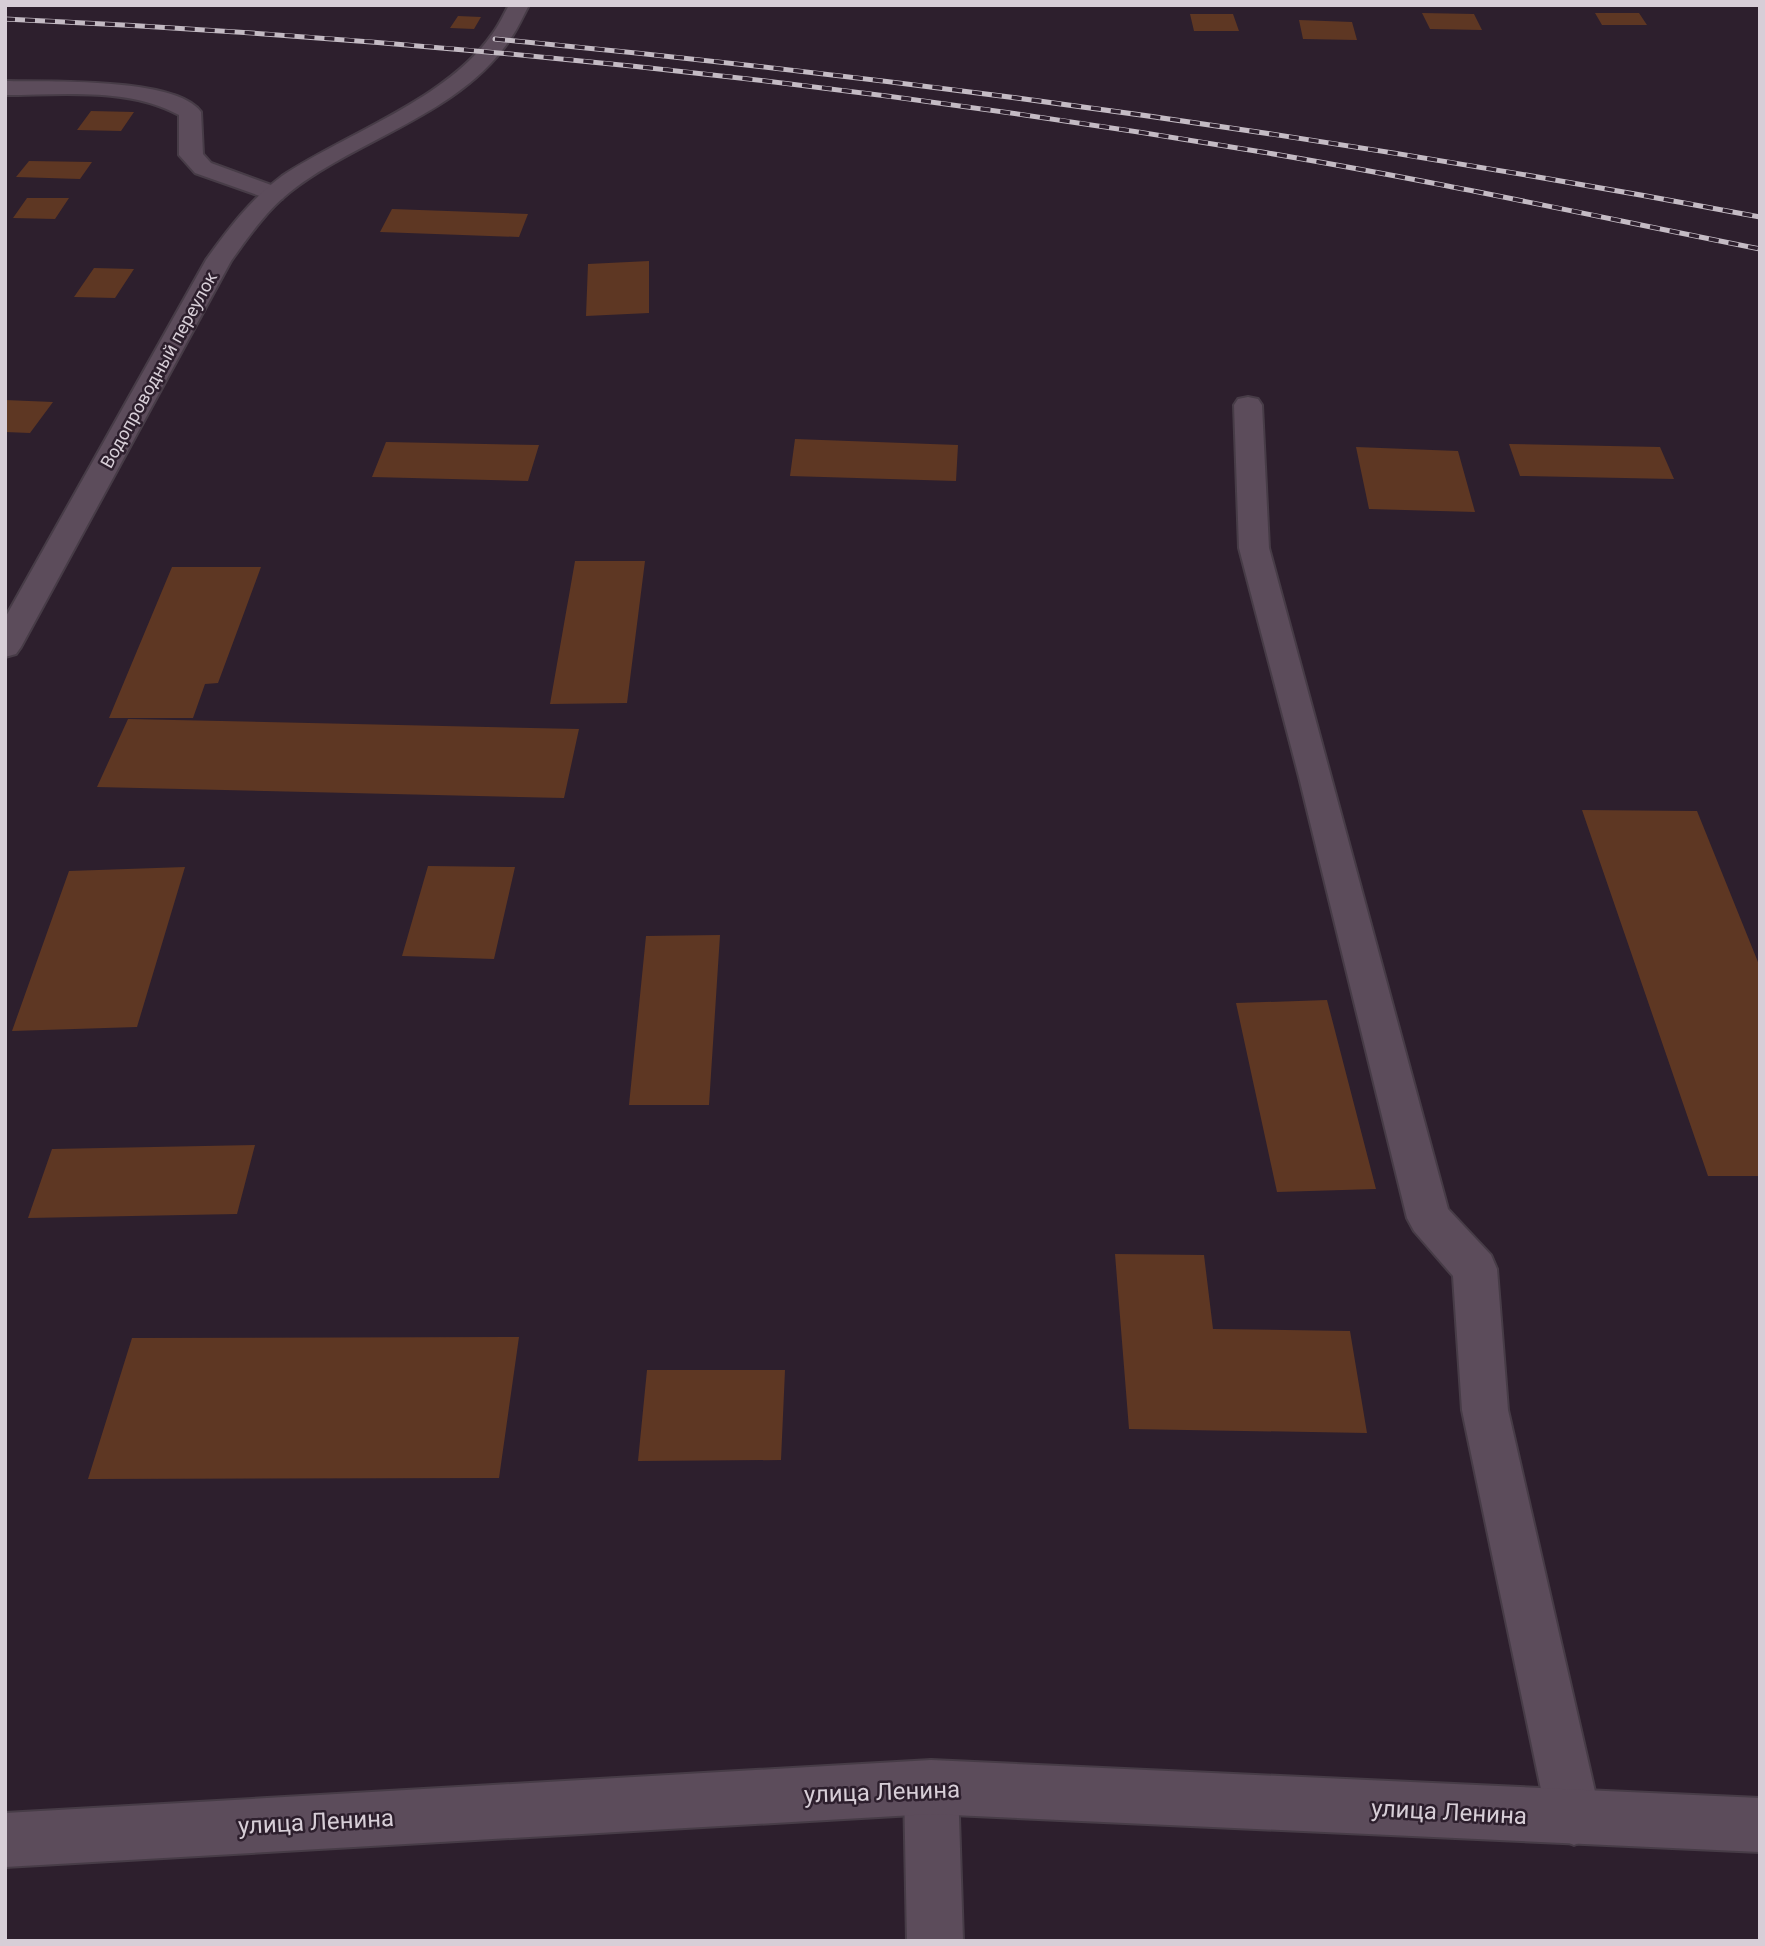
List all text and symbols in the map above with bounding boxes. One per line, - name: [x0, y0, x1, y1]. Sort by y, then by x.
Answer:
- street label: Водопроводный переулок: [96, 268, 221, 471]
- street label: улица Ленина: [803, 1775, 961, 1809]
- street label: улица Ленина: [1370, 1794, 1528, 1830]
- street label: улица Ленина: [237, 1804, 395, 1840]

